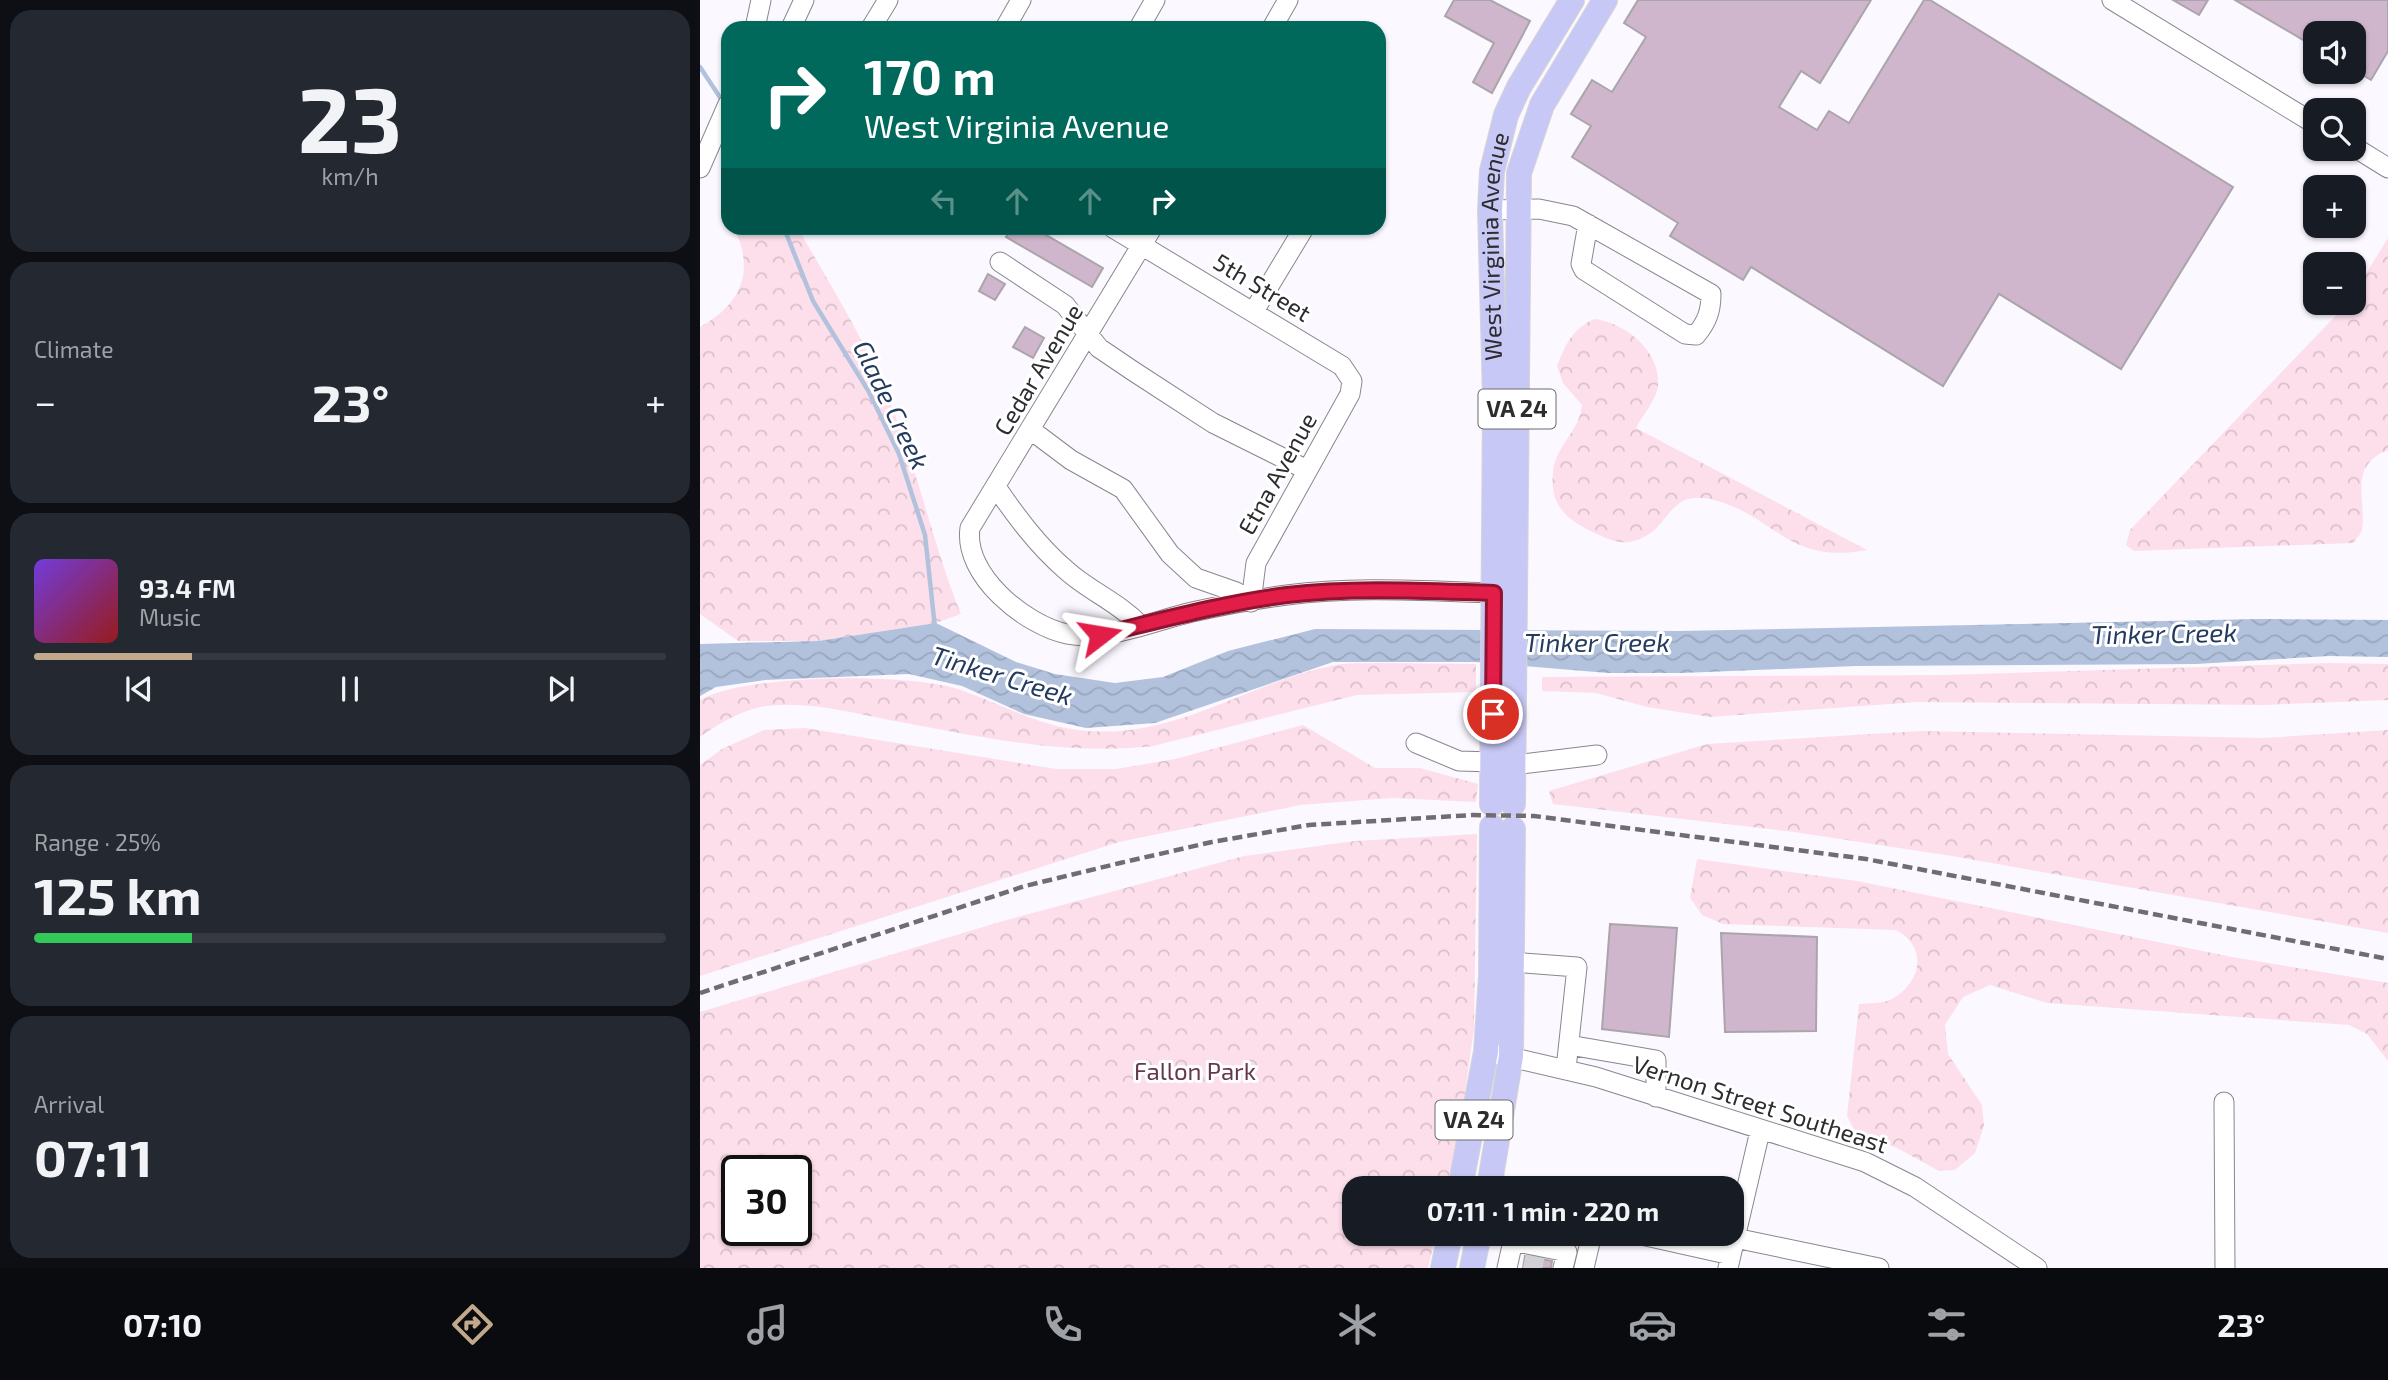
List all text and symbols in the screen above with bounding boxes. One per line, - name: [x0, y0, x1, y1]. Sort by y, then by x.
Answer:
- map controls: [2303, 21, 2366, 315]
- button: sound: [2303, 21, 2366, 84]
- text: 170 m: [864, 46, 996, 105]
- icon: right: [749, 49, 840, 140]
- text: 23: [298, 62, 402, 171]
- button: search: [2303, 98, 2366, 161]
- text: West Virginia Avenue: [864, 106, 1169, 144]
- street label: West Virginia Avenue: [1474, 129, 1514, 361]
- text: km/h: [321, 162, 379, 190]
- button: +: [2303, 175, 2366, 238]
- icon: left: [925, 182, 963, 220]
- icon: ahead: [998, 182, 1036, 220]
- icon: ahead: [1071, 182, 1109, 220]
- icon: right: [1144, 182, 1182, 220]
- street label: 5th Street: [1209, 246, 1317, 327]
- button: −: [2303, 252, 2366, 315]
- street label: Cedar Avenue: [987, 298, 1088, 440]
- text: Climate: [34, 335, 114, 363]
- water label: Glade Creek: [848, 335, 937, 474]
- text: 23°: [312, 370, 389, 432]
- text: −: [34, 378, 56, 424]
- text: +: [645, 378, 666, 424]
- road number: VA 24: [1478, 390, 1556, 428]
- street label: Etna Avenue: [1231, 407, 1322, 539]
- text: 93.4 FM: [139, 572, 236, 603]
- position arrow: [1063, 598, 1137, 672]
- text: Music: [139, 603, 201, 631]
- water label: Tinker Creek: [2091, 616, 2237, 649]
- water label: Tinker Creek: [1524, 626, 1670, 657]
- water label: Tinker Creek: [928, 638, 1077, 711]
- icon: previous: [120, 670, 158, 708]
- icon: pause: [331, 670, 369, 708]
- icon: next: [542, 670, 580, 708]
- pin: [1463, 684, 1523, 744]
- icon: arrive: [1474, 695, 1512, 733]
- text: Range · 25%: [34, 828, 161, 856]
- text: 125 km: [34, 863, 202, 925]
- street label: Vernon Street Southeast: [1629, 1049, 1892, 1159]
- park label: Fallon Park: [1134, 1056, 1256, 1085]
- text: Arrival: [34, 1090, 104, 1118]
- road number: VA 24: [1436, 1100, 1512, 1140]
- text: 07:11: [34, 1125, 153, 1187]
- speed limit sign: 30: [721, 1155, 812, 1246]
- text: 07:11 · 1 min · 220 m: [1427, 1195, 1659, 1226]
- icon: directions: [448, 1300, 497, 1349]
- icon: music: [743, 1300, 792, 1349]
- icon: phone: [1038, 1300, 1087, 1349]
- icon: climate: [1333, 1300, 1382, 1349]
- icon: car: [1628, 1300, 1677, 1349]
- icon: filters: [1922, 1300, 1971, 1349]
- text: 07:10: [123, 1305, 202, 1343]
- text: 23°: [2217, 1305, 2265, 1343]

